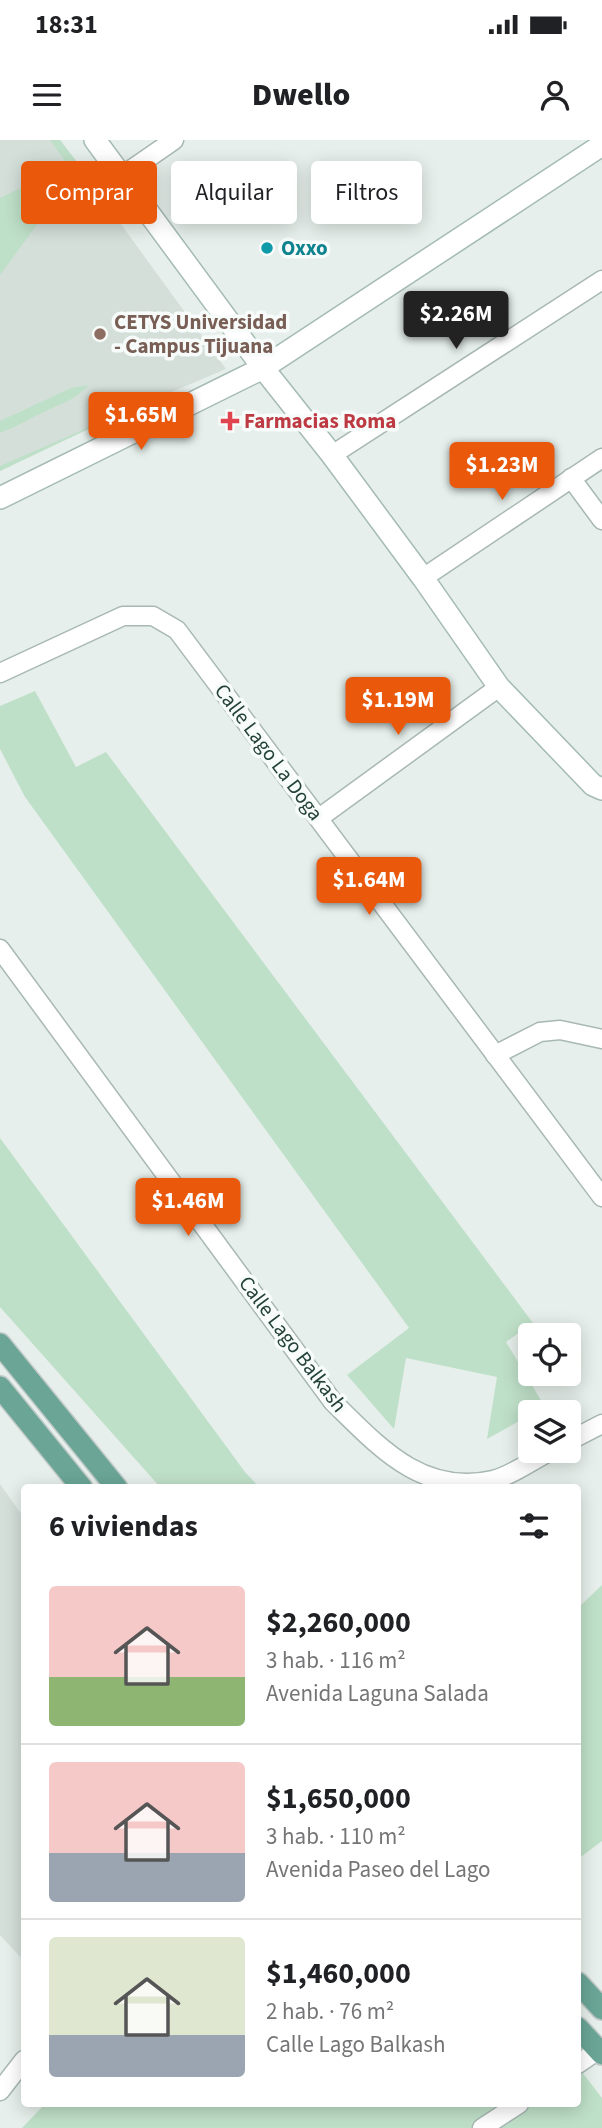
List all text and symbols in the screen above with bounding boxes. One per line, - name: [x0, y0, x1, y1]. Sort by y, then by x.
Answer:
- text: 18:31: [35, 6, 98, 43]
- text: Dwello: [252, 72, 350, 118]
- icon: menu: [28, 76, 66, 114]
- icon: person: [536, 76, 574, 114]
- chip: Comprar: [21, 161, 157, 224]
- chip: Alquilar: [171, 161, 297, 224]
- chip: Filtros: [311, 161, 422, 224]
- place label: Oxxo: [281, 233, 328, 263]
- marker: Oxxo: [259, 240, 275, 256]
- pin: $2.26M: [399, 292, 513, 351]
- text: $2.26M: [419, 297, 493, 330]
- place label: CETYS Universidad - Campus Tijuana: [114, 307, 287, 361]
- marker: CETYS Universidad - Campus Tijuana: [92, 326, 108, 342]
- pin: $1.65M: [84, 392, 198, 452]
- text: $1.65M: [104, 398, 178, 431]
- place label: Farmacias Roma: [244, 406, 396, 436]
- marker: Farmacias Roma: [222, 413, 238, 429]
- pin: $1.23M: [445, 442, 559, 502]
- text: $1.23M: [465, 448, 539, 481]
- street label: Calle Lago La Doga: [207, 677, 331, 827]
- pin: $1.19M: [341, 678, 455, 737]
- text: $1.19M: [361, 683, 435, 716]
- pin: $1.64M: [312, 858, 426, 917]
- text: $1.64M: [332, 863, 406, 896]
- pin: $1.46M: [131, 1178, 245, 1238]
- text: $1.46M: [151, 1184, 225, 1217]
- street label: Calle Lago Balkash: [232, 1270, 354, 1418]
- map controls: [518, 1323, 581, 1463]
- button: locate: [518, 1323, 581, 1386]
- button: layers: [518, 1400, 581, 1463]
- text: 6 viviendas: [49, 1505, 198, 1548]
- icon: filters: [515, 1507, 553, 1545]
- text: $2,260,000: [266, 1601, 411, 1644]
- icon: home: [105, 1614, 189, 1698]
- text: 3 hab. · 116 m²: [266, 1644, 406, 1677]
- text: Avenida Laguna Salada: [266, 1677, 489, 1710]
- text: $1,650,000: [266, 1777, 411, 1820]
- icon: home: [105, 1790, 189, 1874]
- text: 3 hab. · 110 m²: [266, 1820, 406, 1853]
- text: Avenida Paseo del Lago: [266, 1853, 490, 1886]
- text: $1,460,000: [266, 1952, 411, 1995]
- icon: home: [105, 1965, 189, 2049]
- text: 2 hab. · 76 m²: [266, 1995, 394, 2028]
- text: Calle Lago Balkash: [266, 2028, 445, 2061]

